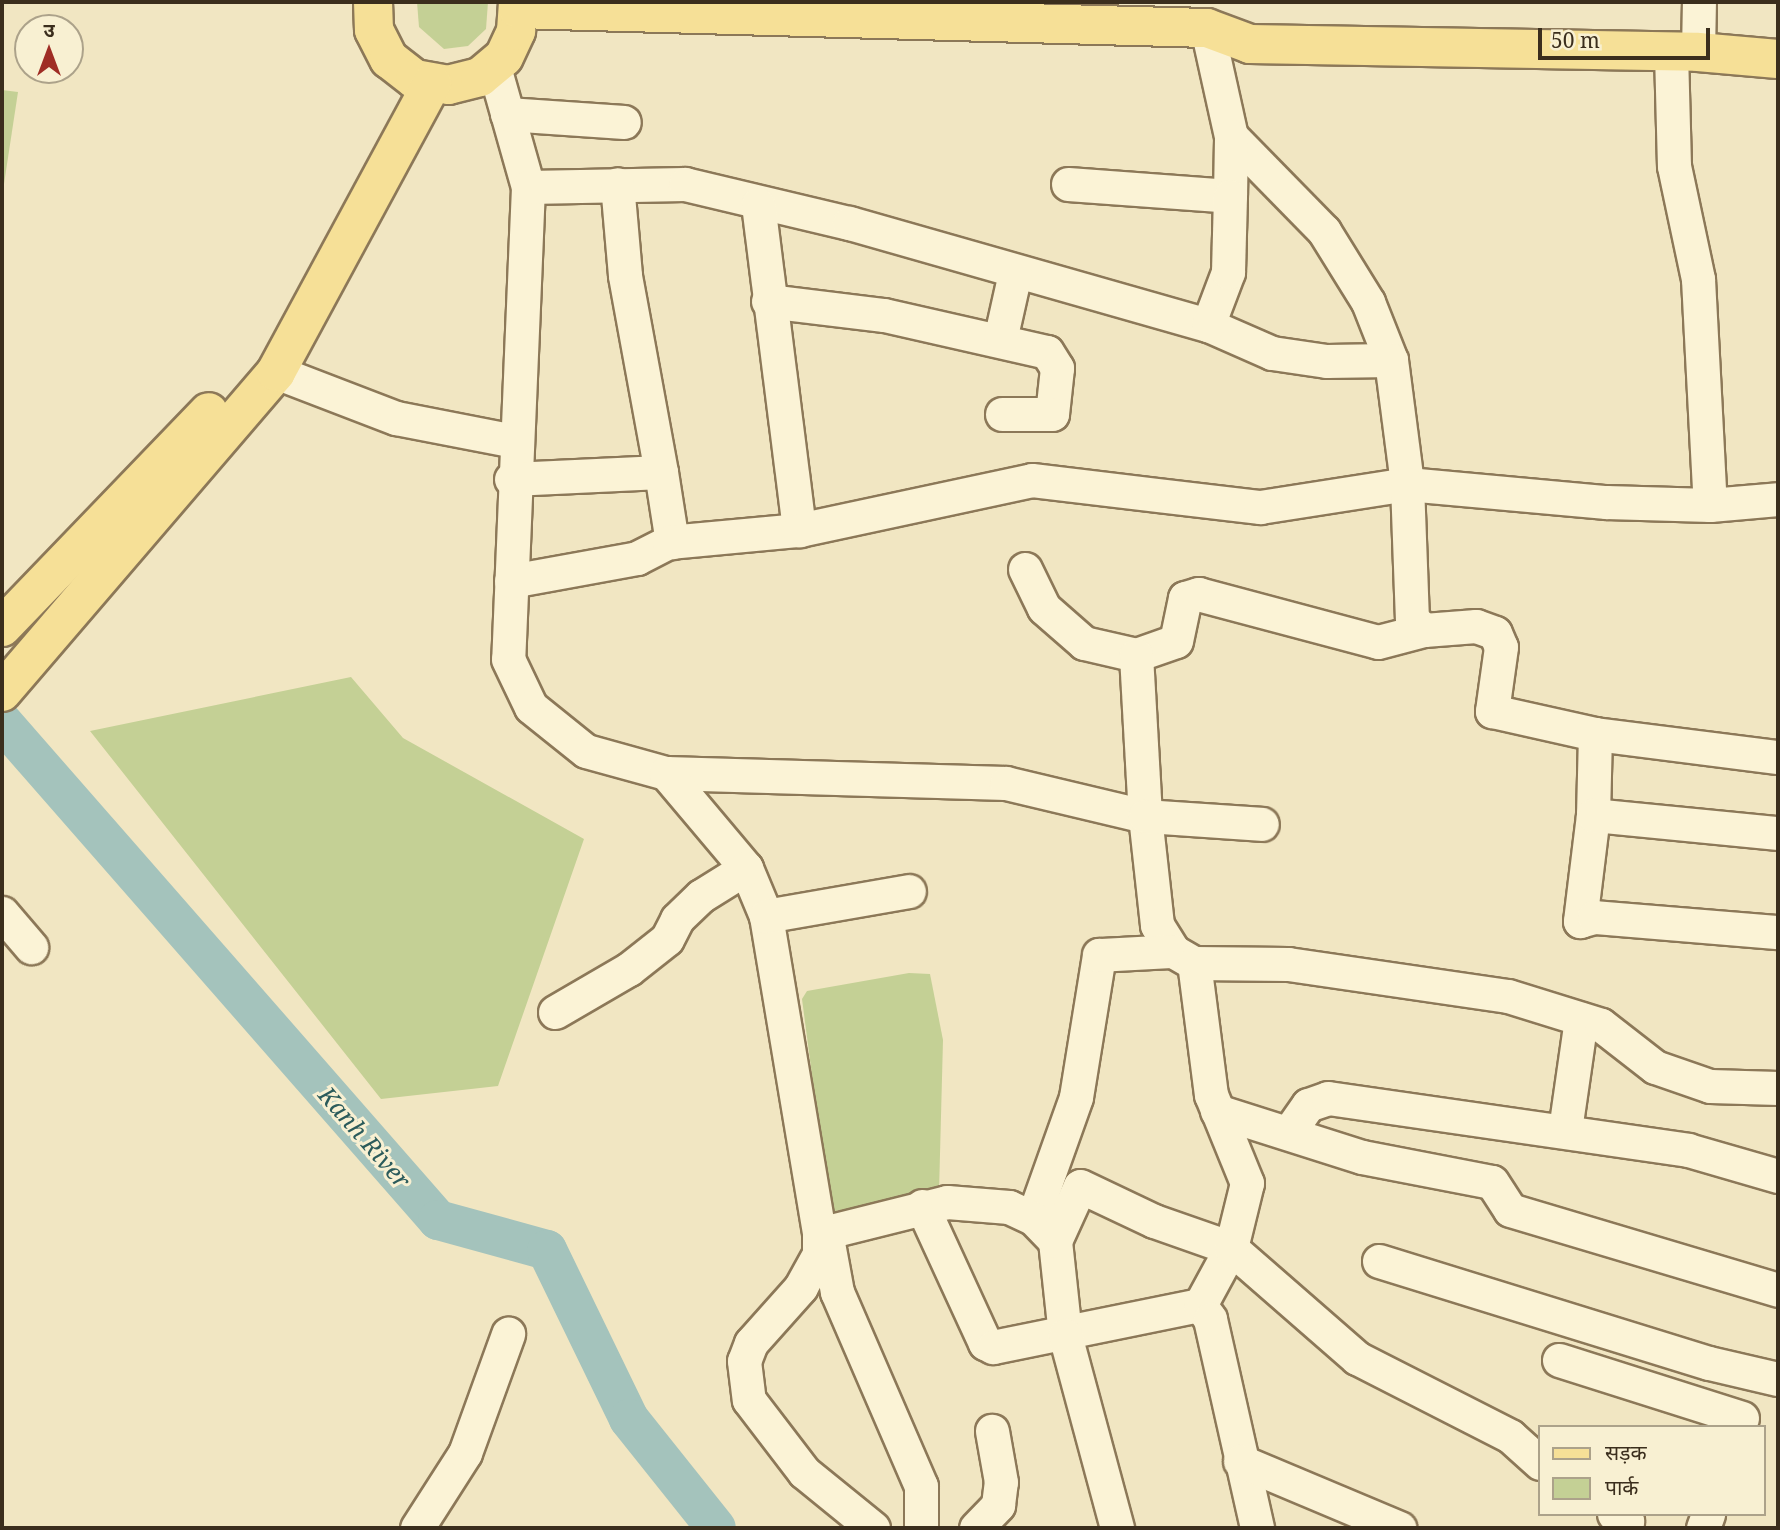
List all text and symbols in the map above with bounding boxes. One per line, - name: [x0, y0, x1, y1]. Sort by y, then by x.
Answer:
- north arrow: [14, 14, 84, 84]
- scale bar: [1542, 14, 1714, 58]
- text: उ: [43, 17, 55, 43]
- text: 50 m: [1551, 26, 1600, 54]
- water label: Kanh River: [313, 1080, 417, 1194]
- legend: [1538, 1425, 1766, 1516]
- text: सड़क: [1605, 1438, 1647, 1466]
- text: पार्क: [1605, 1473, 1639, 1501]

